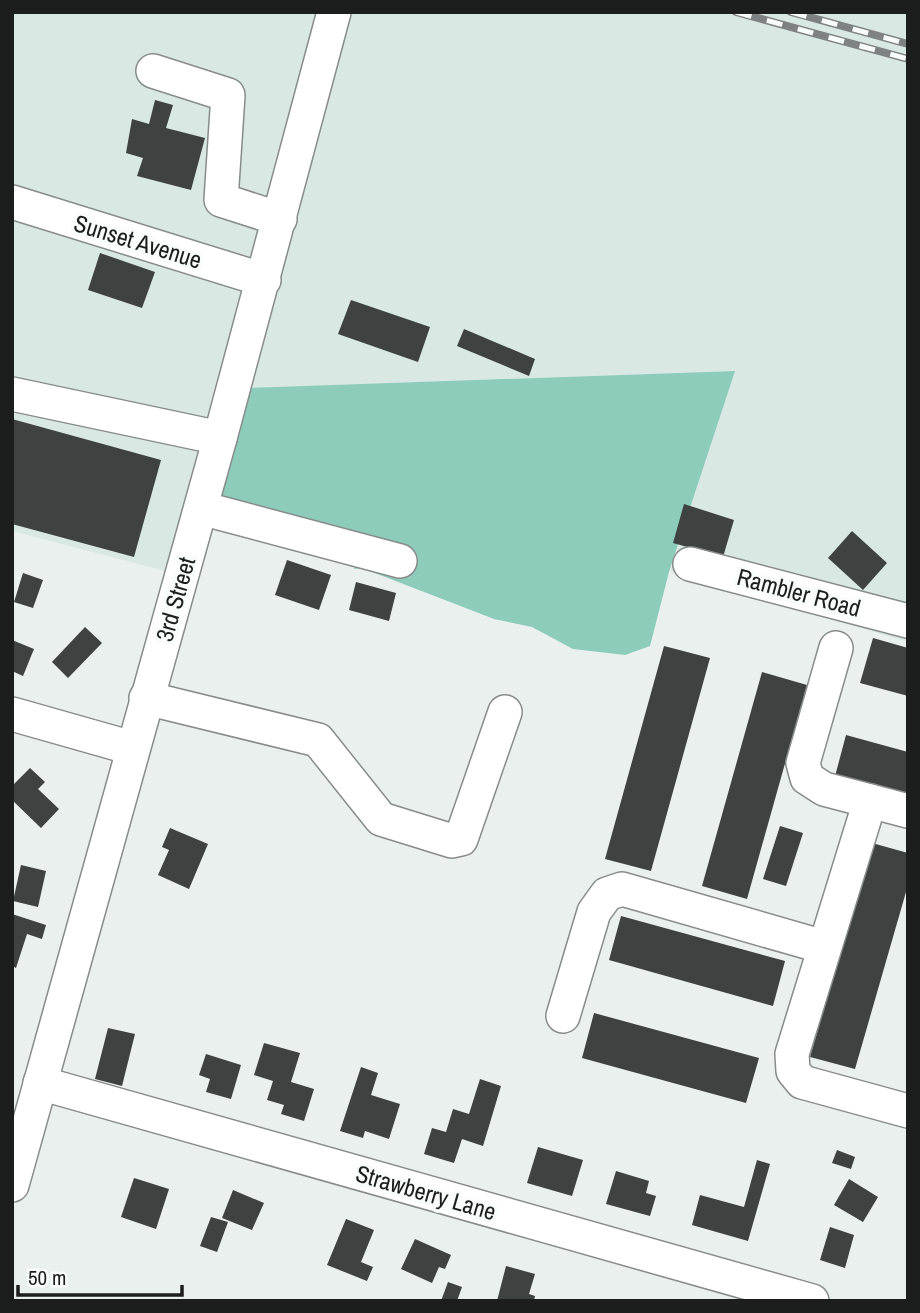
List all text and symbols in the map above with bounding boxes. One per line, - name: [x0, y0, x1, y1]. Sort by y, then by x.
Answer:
- street label: Sunset Avenue: [70, 206, 206, 276]
- street label: 3rd Street: [148, 553, 202, 645]
- street label: Rambler Road: [734, 560, 864, 624]
- street label: Strawberry Lane: [352, 1157, 500, 1227]
- scale bar: [18, 1254, 182, 1298]
- text: 50 m: [28, 1263, 66, 1292]

